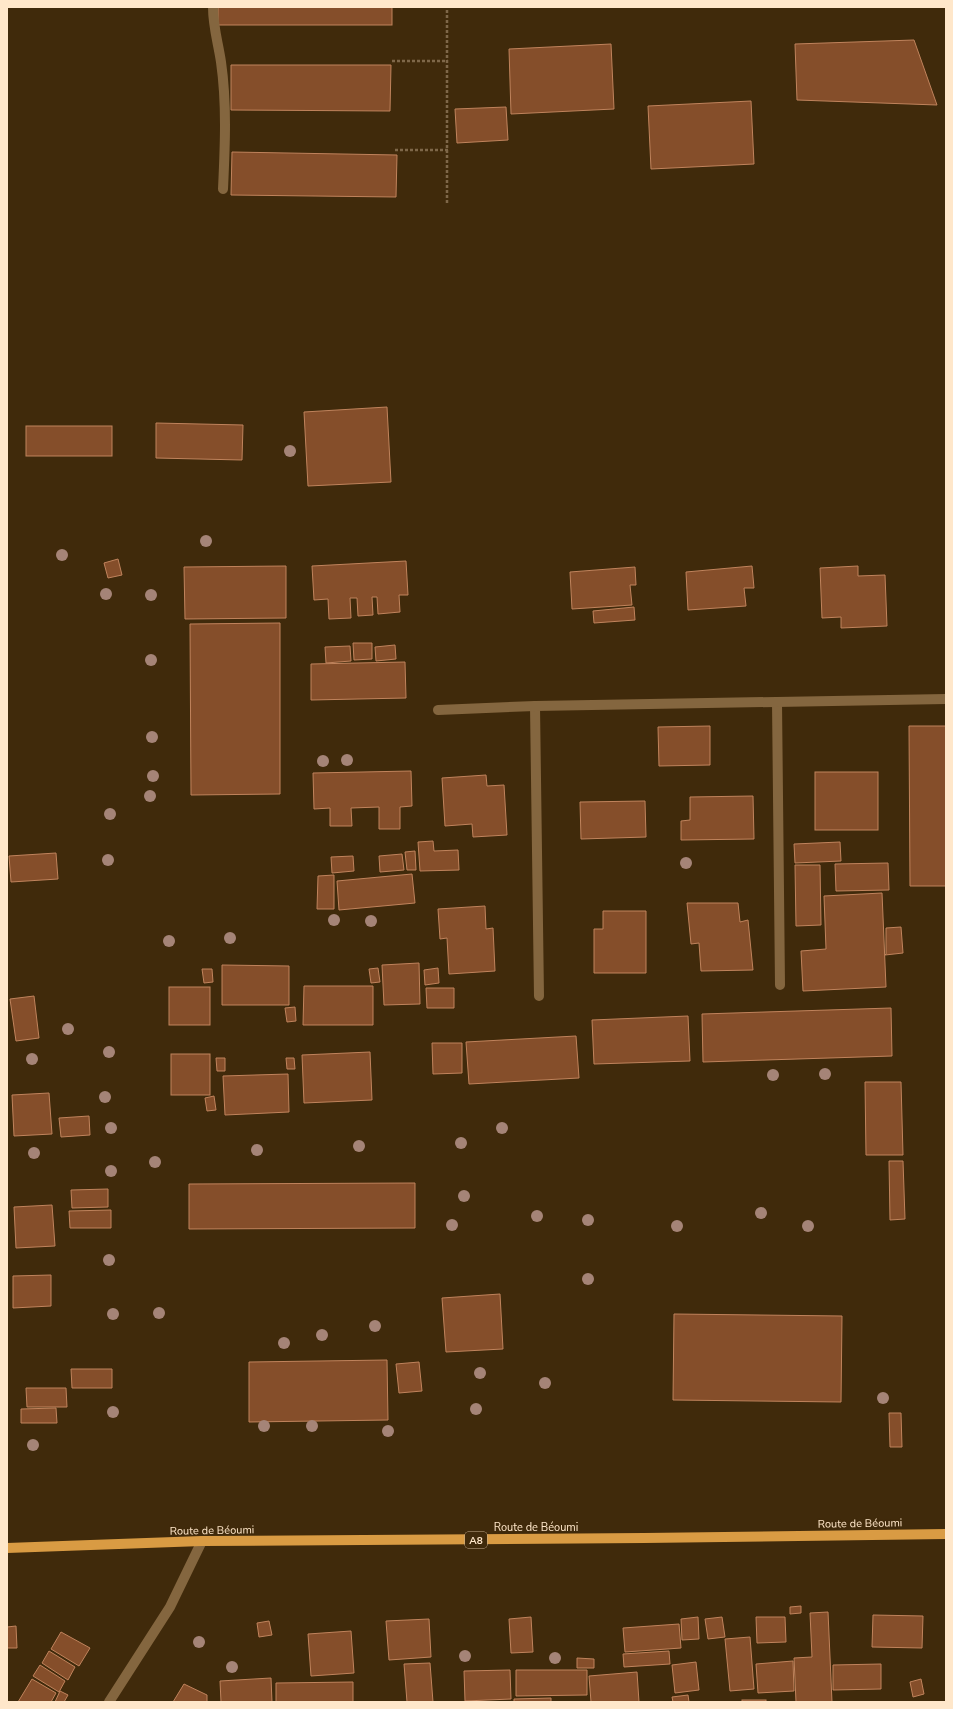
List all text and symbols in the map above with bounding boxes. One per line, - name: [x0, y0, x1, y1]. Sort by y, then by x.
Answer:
- street label: Route de Béoumi: [818, 1515, 902, 1532]
- street label: Route de Béoumi: [494, 1520, 578, 1535]
- street label: Route de Béoumi: [170, 1522, 254, 1539]
- road number: A8: [465, 1532, 487, 1548]

